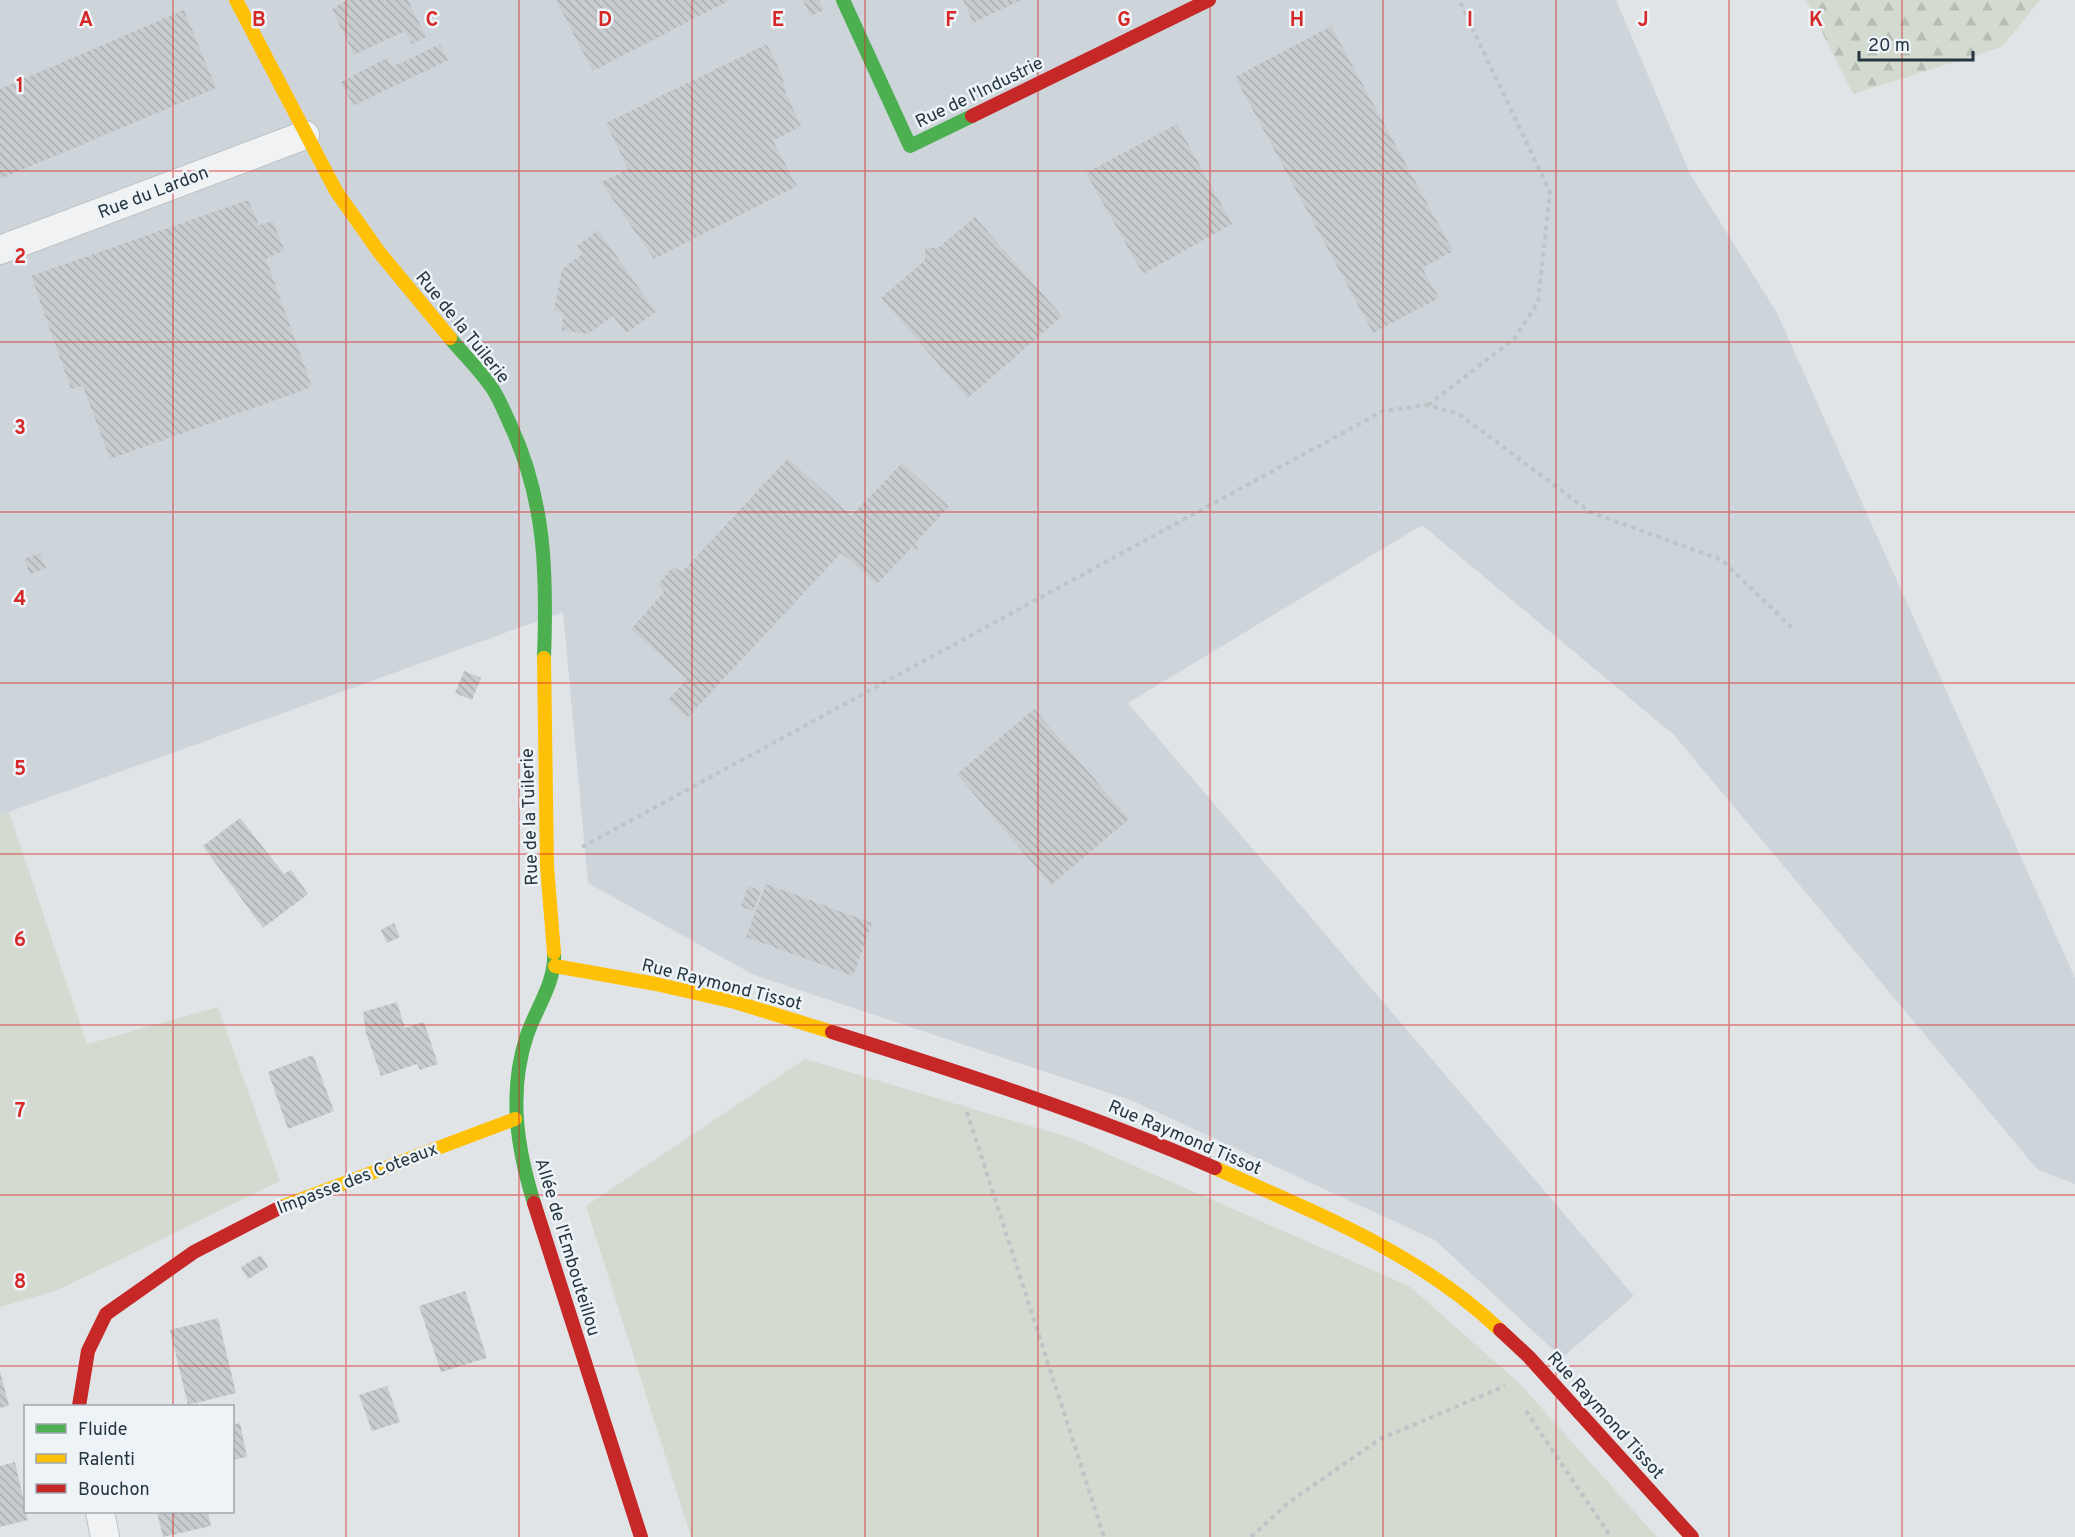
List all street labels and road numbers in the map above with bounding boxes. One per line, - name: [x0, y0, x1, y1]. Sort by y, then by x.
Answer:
- street label: Rue de l'Industrie: [912, 52, 1047, 134]
- street label: Rue du Lardon: [95, 162, 212, 225]
- street label: Rue de la Tuilerie: [410, 267, 514, 389]
- street label: Rue de la Tuilerie: [517, 748, 544, 886]
- street label: Rue Raymond Tissot: [639, 954, 804, 1017]
- street label: Rue Raymond Tissot: [1104, 1096, 1265, 1181]
- street label: Impasse des Coteaux: [274, 1138, 441, 1221]
- street label: Allée de l'Embouteillou: [529, 1156, 605, 1339]
- street label: Rue Raymond Tissot: [1541, 1347, 1668, 1485]

